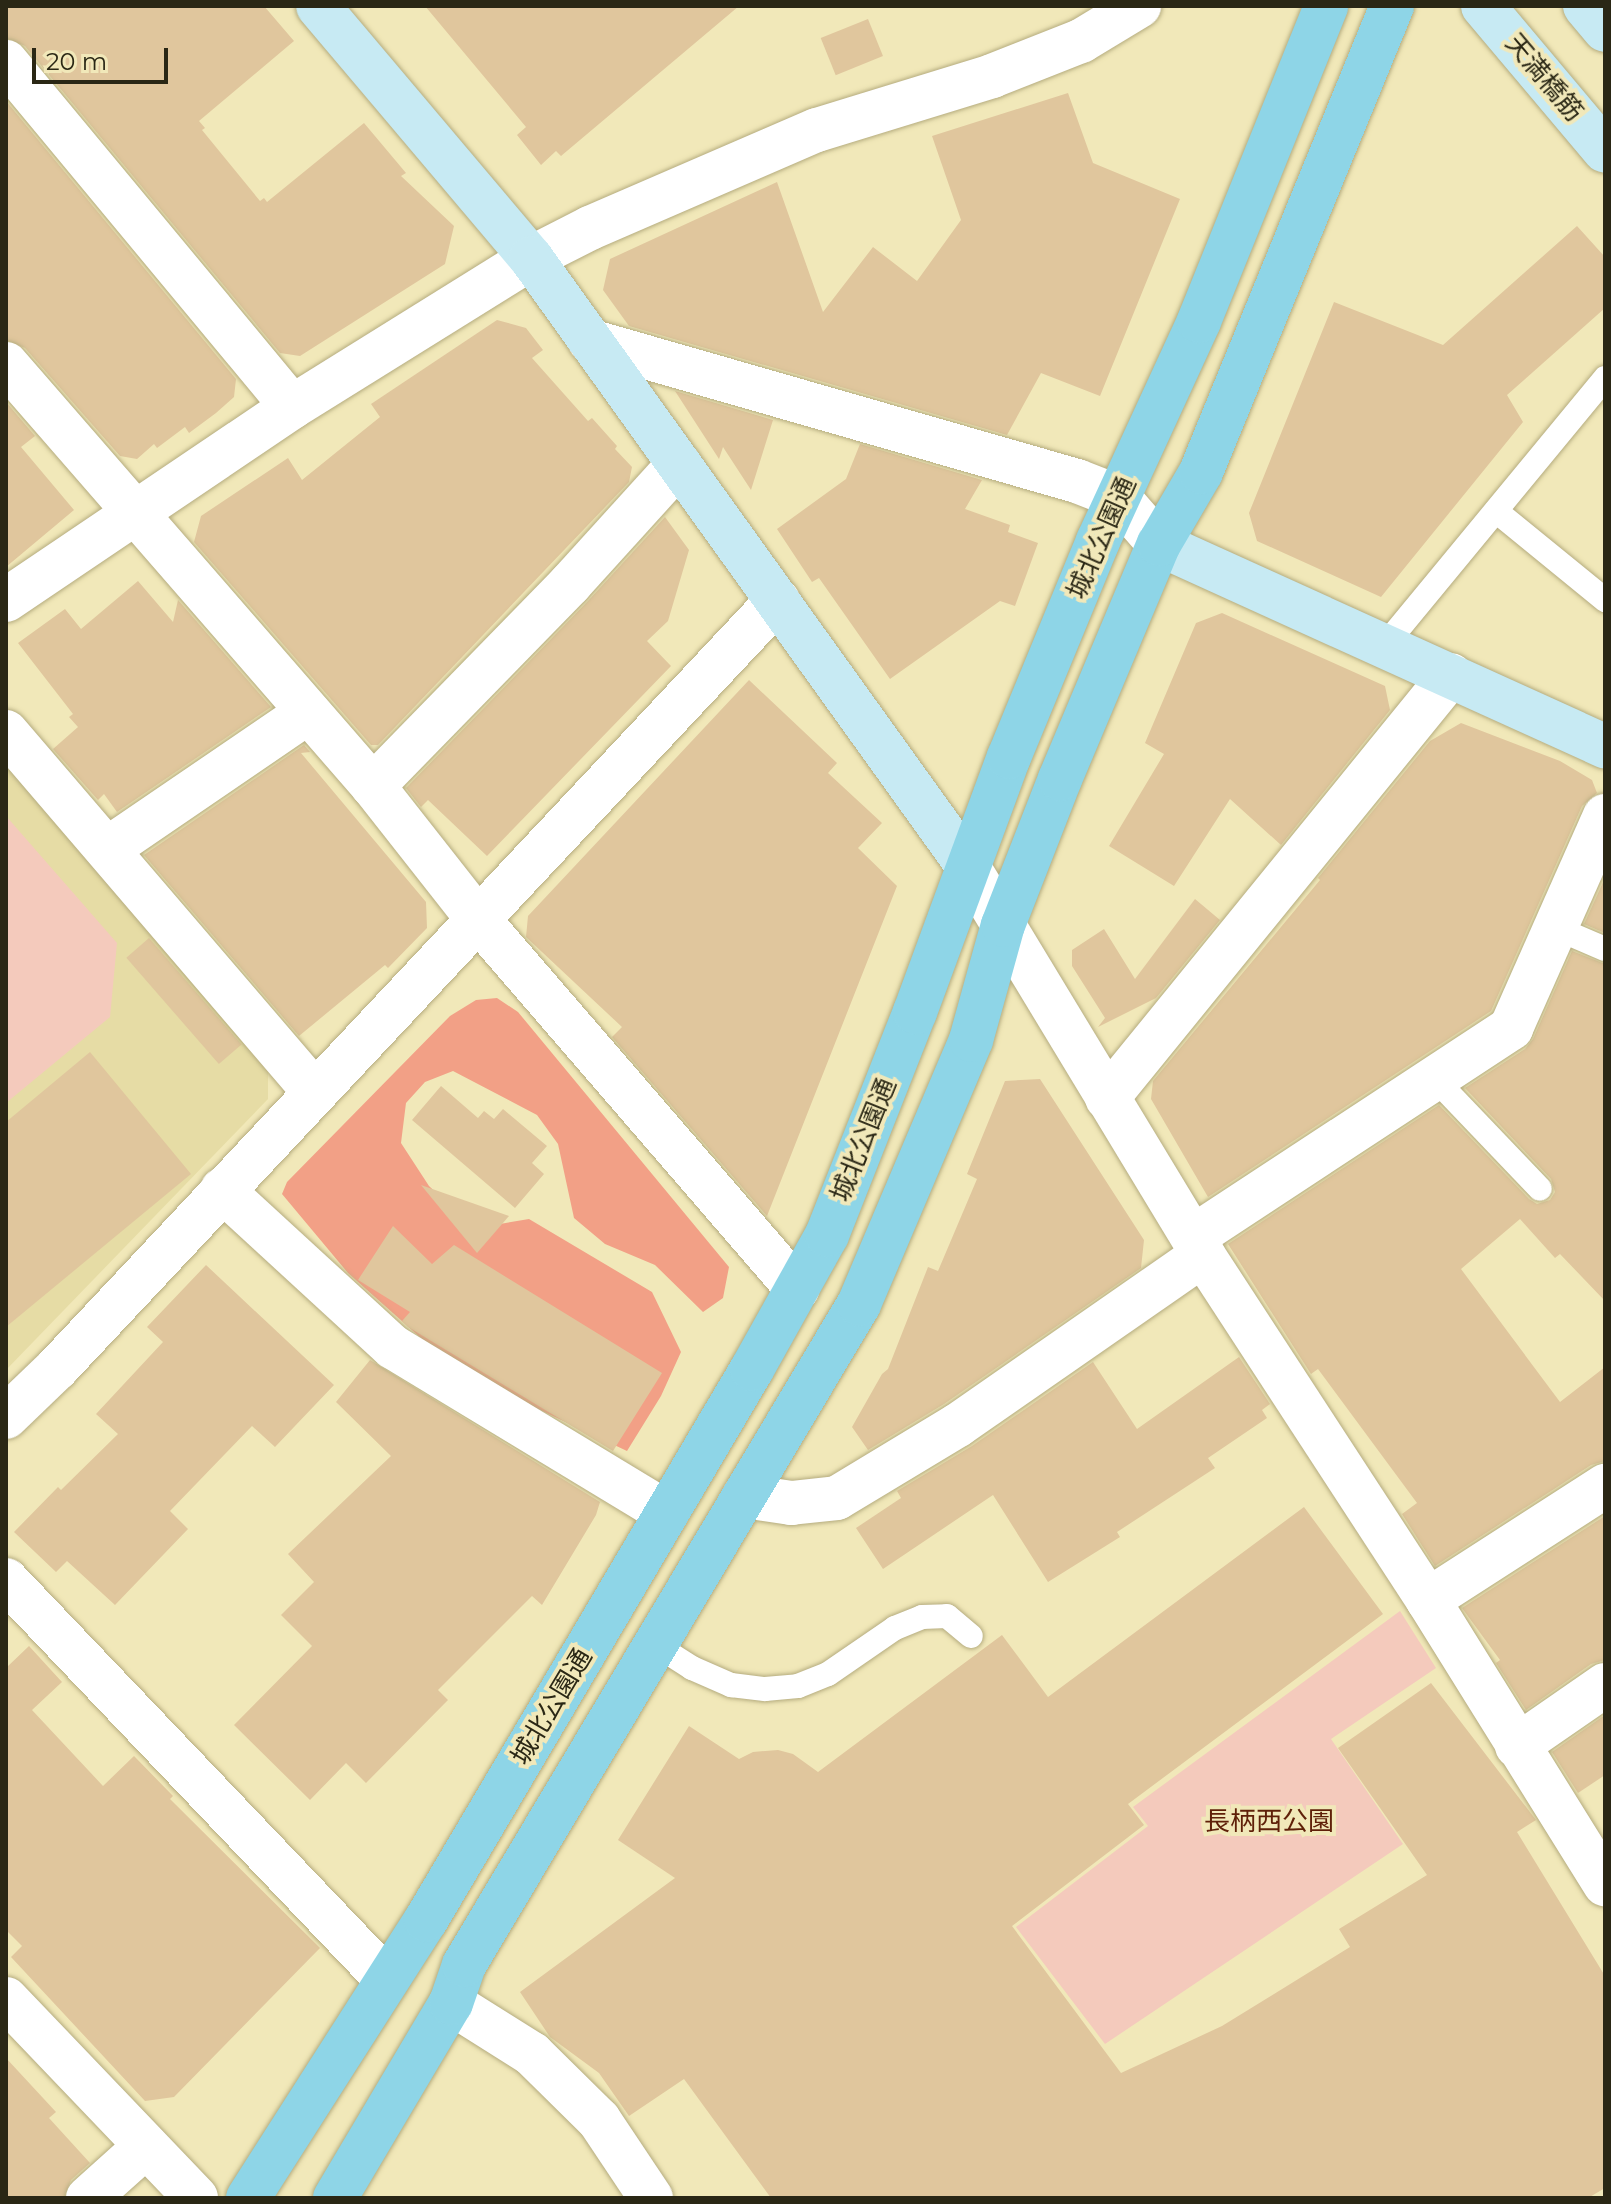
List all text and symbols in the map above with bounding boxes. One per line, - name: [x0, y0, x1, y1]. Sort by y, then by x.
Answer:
- street label: 天満橋筋: [1499, 28, 1589, 128]
- scale bar: [36, 32, 172, 82]
- text: 20 m: [46, 47, 107, 76]
- street label: 城北公園通: [1061, 472, 1143, 604]
- street label: 城北公園通: [825, 1074, 903, 1206]
- street label: 城北公園通: [505, 1643, 599, 1771]
- park label: 長柄西公園: [1204, 1806, 1334, 1838]

